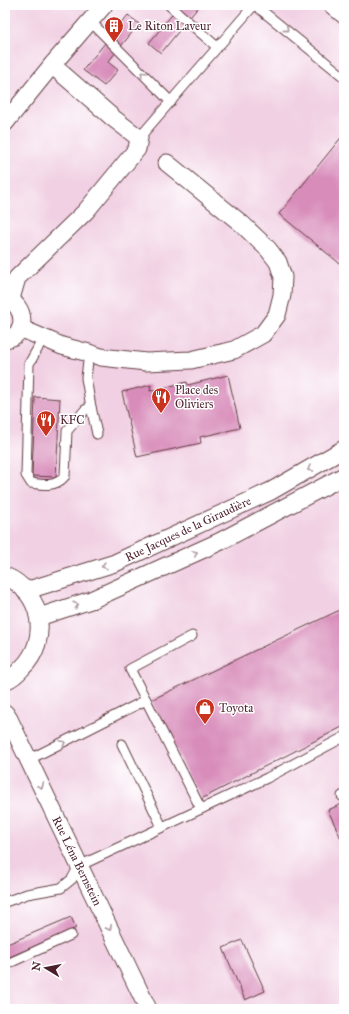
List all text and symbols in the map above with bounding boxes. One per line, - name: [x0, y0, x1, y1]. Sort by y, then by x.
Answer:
- building icon: Le Riton Laveur: [103, 15, 125, 43]
- place label: Le Riton Laveur: [128, 19, 211, 33]
- one-way arrow: [281, 25, 289, 32]
- one-way arrow: [140, 71, 148, 79]
- place label: Place des Oliviers: [175, 383, 218, 411]
- restaurant icon: Place des Oliviers: [150, 386, 172, 414]
- restaurant icon: KFC: [35, 409, 57, 437]
- place label: KFC: [60, 413, 85, 427]
- one-way arrow: [307, 464, 314, 471]
- street label: Rue Jacques de la Giraudière: [123, 494, 254, 565]
- one-way arrow: [191, 550, 198, 558]
- one-way arrow: [101, 561, 108, 570]
- one-way arrow: [72, 601, 79, 610]
- shop icon: Toyota: [194, 697, 216, 725]
- place label: Toyota: [219, 701, 254, 715]
- one-way arrow: [59, 740, 66, 747]
- one-way arrow: [36, 781, 44, 789]
- street label: Rue Léna Bernstein: [49, 814, 105, 908]
- one-way arrow: [104, 924, 112, 931]
- north arrow: [26, 948, 66, 988]
- text: N: [29, 960, 44, 972]

